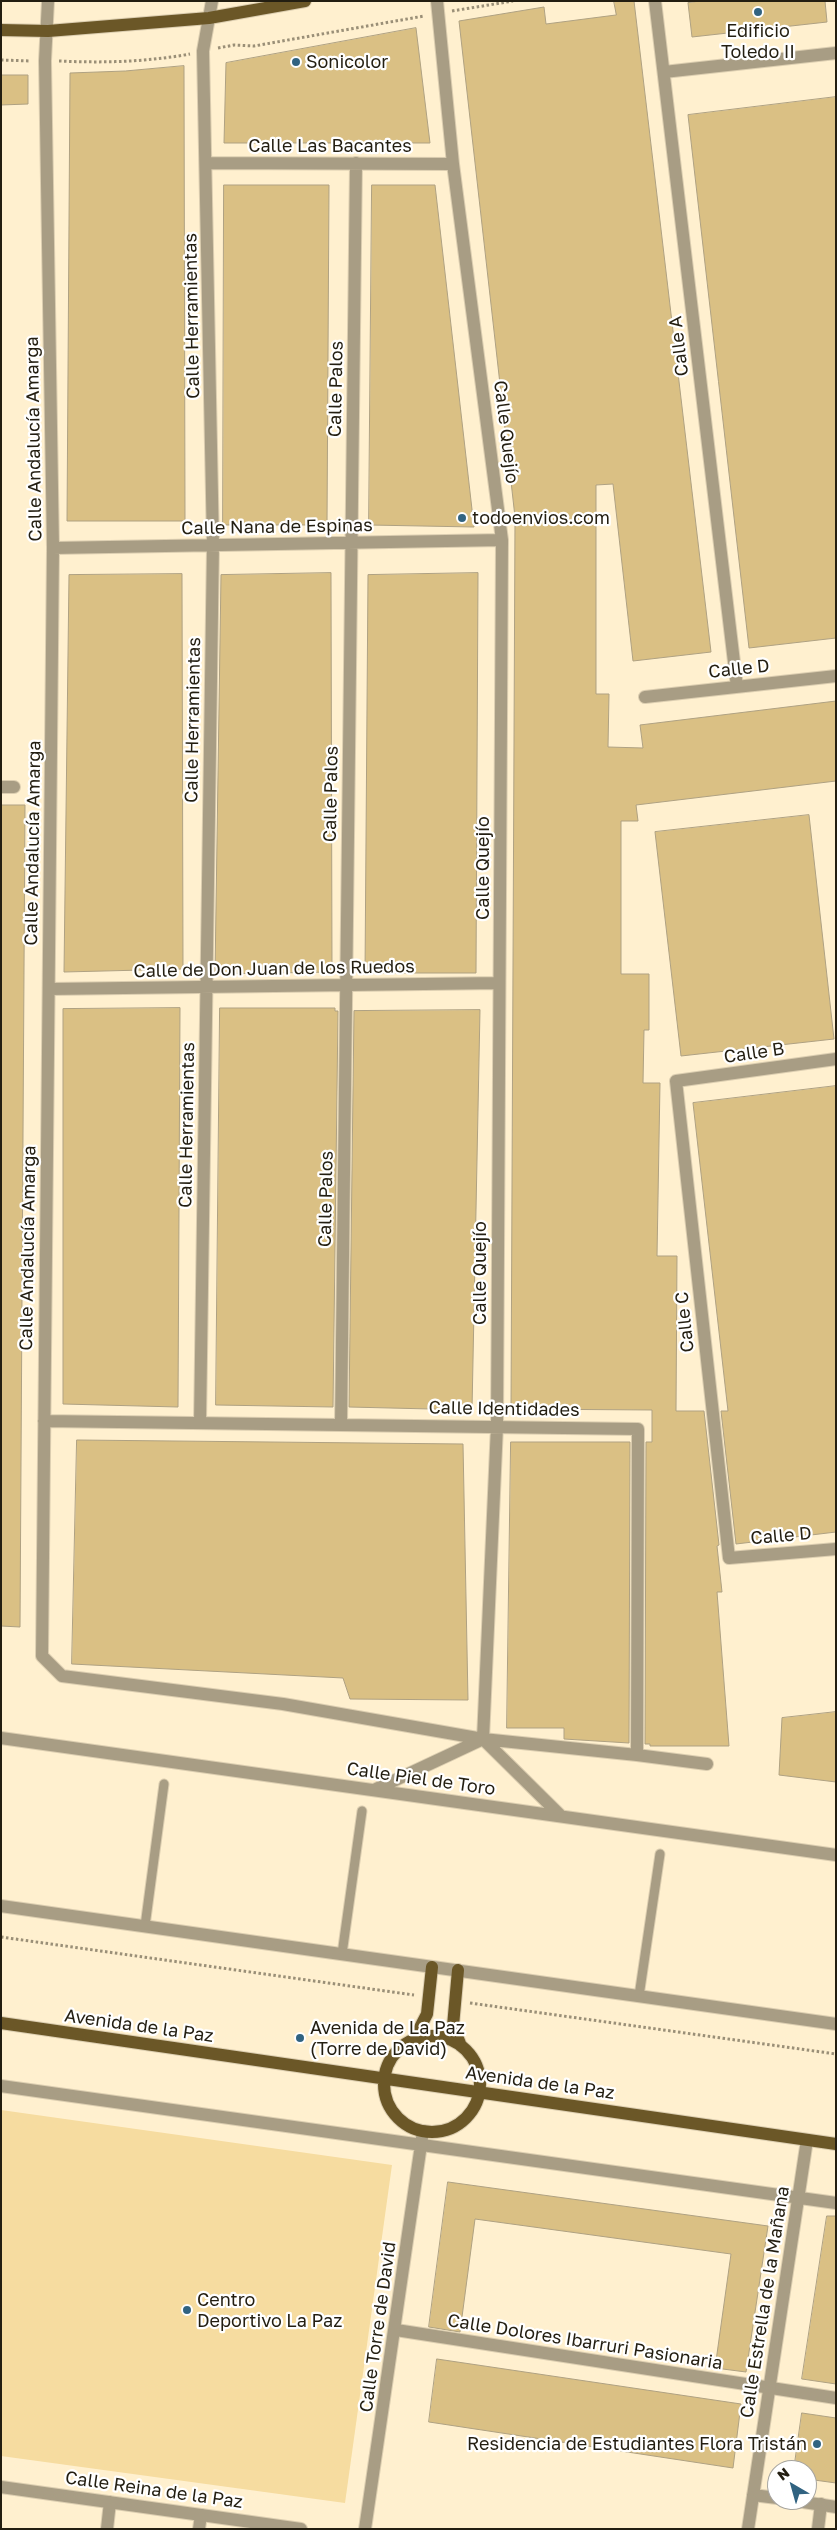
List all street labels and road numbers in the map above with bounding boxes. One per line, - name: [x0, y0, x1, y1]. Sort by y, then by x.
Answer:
- street label: Calle Las Bacantes: [248, 135, 412, 157]
- street label: Calle Herramientas: [180, 233, 204, 399]
- street label: Calle A: [665, 315, 693, 377]
- street label: Calle Andalucía Amarga: [21, 336, 47, 542]
- street label: Calle Palos: [324, 341, 348, 437]
- street label: Calle Quejío: [489, 379, 523, 485]
- street label: Calle Nana de Espinas: [181, 515, 373, 539]
- street label: Calle Herramientas: [181, 637, 205, 803]
- street label: Calle D: [707, 655, 771, 683]
- street label: Calle Andalucía Amarga: [20, 740, 46, 946]
- street label: Calle Palos: [319, 746, 343, 842]
- street label: Calle Quejío: [472, 816, 494, 920]
- street label: Calle de Don Juan de los Ruedos: [133, 956, 415, 982]
- street label: Calle B: [722, 1038, 786, 1068]
- street label: Calle Herramientas: [175, 1042, 199, 1208]
- street label: Calle Andalucía Amarga: [15, 1145, 41, 1351]
- street label: Calle Palos: [314, 1151, 338, 1247]
- street label: Calle Quejío: [469, 1221, 491, 1325]
- street label: Calle C: [671, 1291, 699, 1353]
- street label: Calle Identidades: [428, 1397, 580, 1421]
- street label: Calle D: [750, 1523, 812, 1549]
- street label: Calle Piel de Toro: [345, 1758, 497, 1800]
- street label: Avenida de la Paz: [63, 2005, 215, 2047]
- street label: Avenida de la Paz: [464, 2062, 616, 2104]
- street label: Calle Estrella de la Mañana: [736, 2185, 794, 2419]
- street label: Calle Torre de David: [355, 2240, 401, 2414]
- street label: Calle Dolores Ibarruri Pasionaria: [446, 2310, 724, 2374]
- street label: Calle Reina de la Paz: [64, 2467, 244, 2513]

